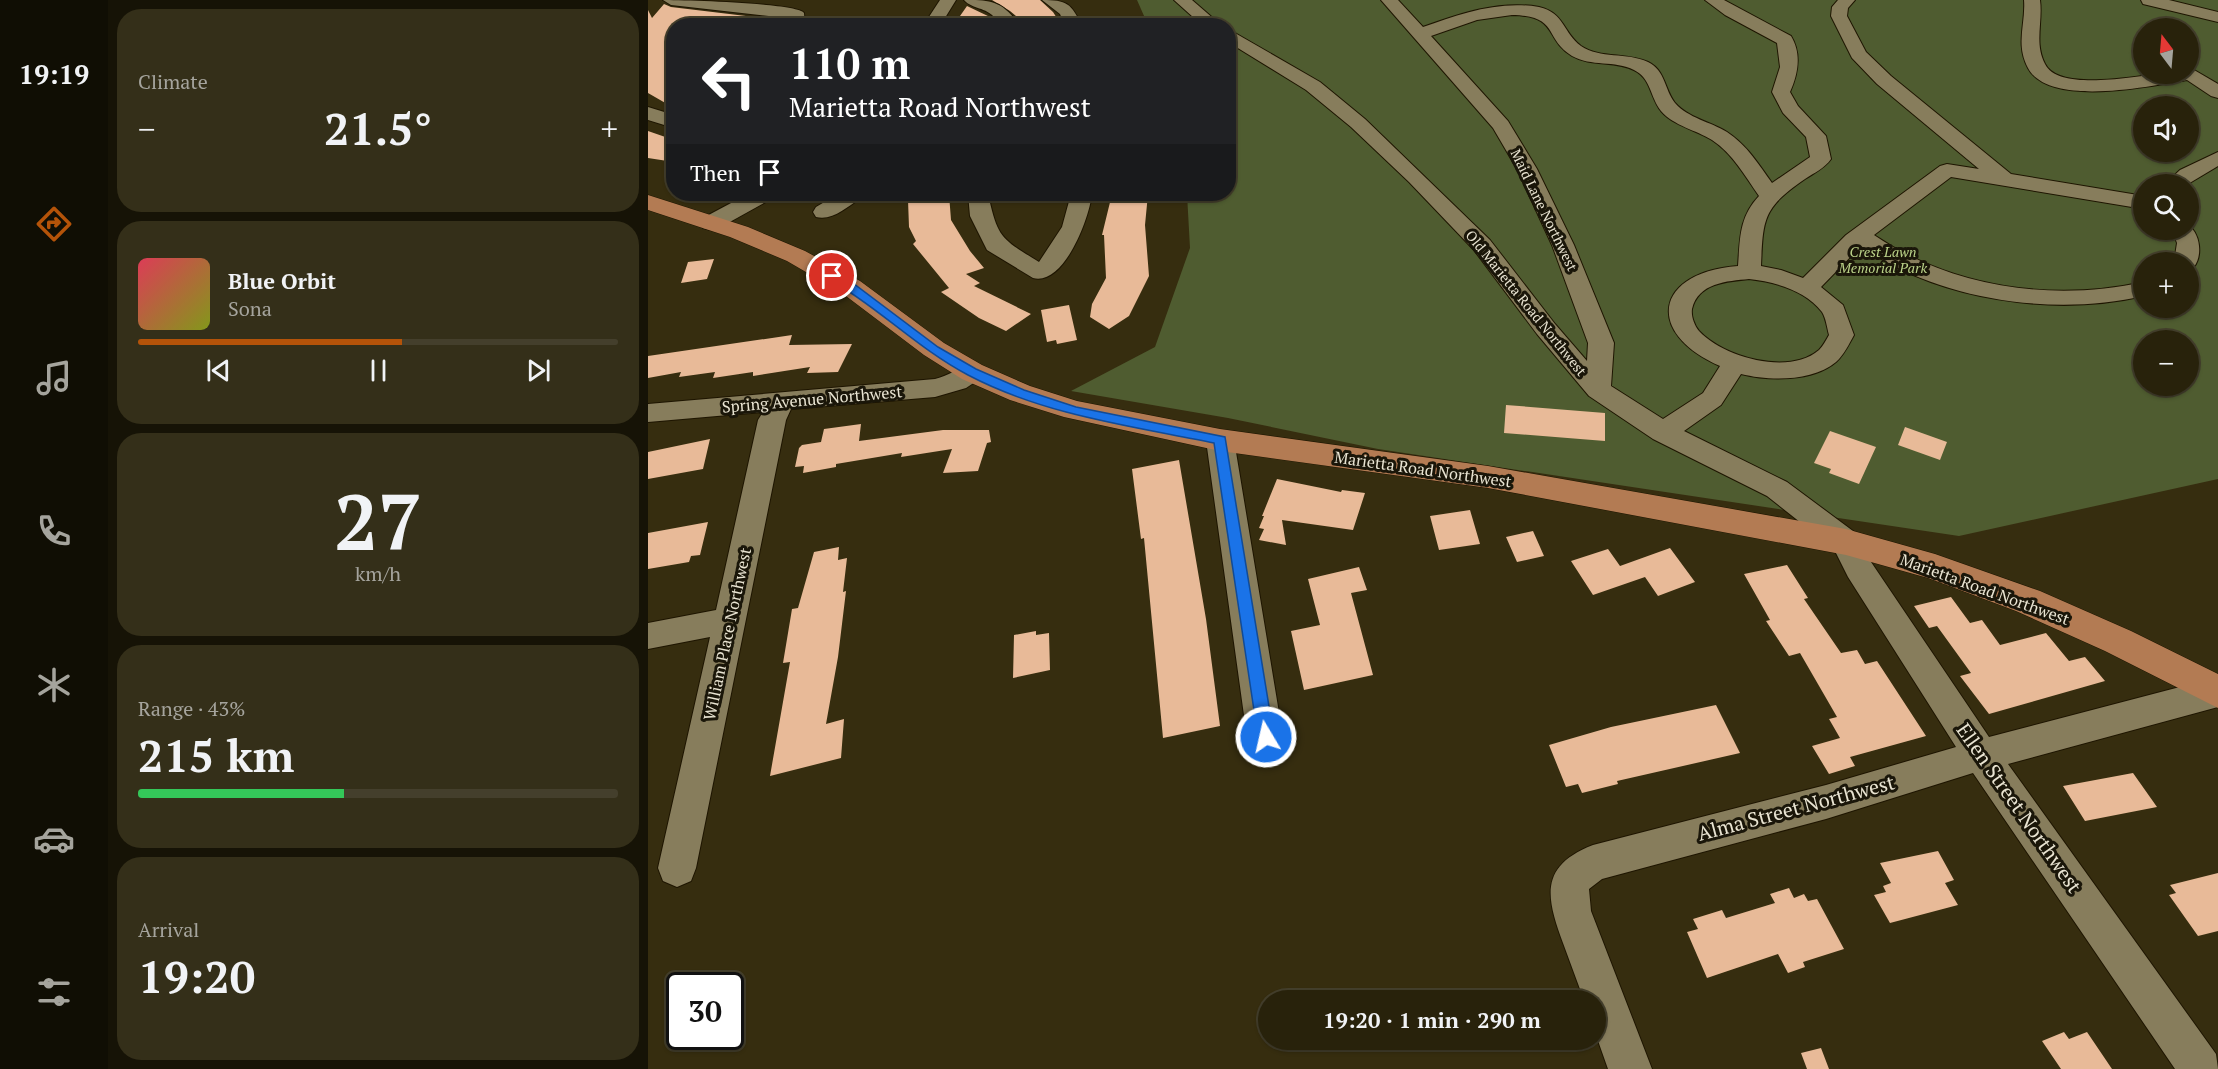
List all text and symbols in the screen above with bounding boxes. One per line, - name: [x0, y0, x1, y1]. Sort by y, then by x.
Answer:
- north arrow: [2133, 18, 2199, 84]
- map controls: [2133, 18, 2199, 396]
- text: 110 m: [789, 35, 910, 91]
- icon: left: [690, 42, 768, 120]
- text: 19:19: [19, 56, 89, 92]
- text: Climate: [138, 68, 208, 95]
- text: Marietta Road Northwest: [789, 89, 1091, 125]
- button: sound: [2133, 96, 2199, 162]
- text: 21.5°: [324, 98, 432, 158]
- text: −: [138, 107, 156, 150]
- text: +: [600, 107, 618, 150]
- street label: Maid Lane Northwest: [1507, 146, 1583, 275]
- icon: arrive: [753, 156, 786, 189]
- text: Then: [690, 158, 741, 187]
- button: search: [2133, 174, 2199, 240]
- icon: directions: [33, 203, 75, 245]
- street label: Old Marietta Road Northwest: [1462, 226, 1592, 380]
- park label: Crest Lawn Memorial Park: [1838, 242, 1927, 277]
- pin: [806, 250, 857, 301]
- button: +: [2133, 252, 2199, 318]
- icon: arrive: [815, 259, 848, 292]
- text: Blue Orbit: [228, 266, 336, 295]
- text: Sona: [228, 295, 272, 322]
- button: −: [2133, 330, 2199, 396]
- icon: previous: [202, 354, 235, 387]
- icon: pause: [362, 354, 395, 387]
- icon: next: [522, 354, 555, 387]
- icon: music: [33, 357, 75, 399]
- street label: Spring Avenue Northwest: [721, 380, 903, 418]
- street label: Marietta Road Northwest: [1333, 446, 1513, 492]
- text: 27: [334, 469, 422, 572]
- icon: phone: [33, 510, 75, 552]
- street label: William Place Northwest: [698, 546, 756, 722]
- street label: Marietta Road Northwest: [1897, 548, 2073, 630]
- text: km/h: [355, 560, 401, 587]
- icon: climate: [33, 664, 75, 706]
- text: Range · 43%: [138, 695, 245, 722]
- position arrow: [1234, 705, 1298, 769]
- street label: Ellen Street Northwest: [1951, 717, 2089, 899]
- text: 215 km: [138, 725, 294, 785]
- street label: Alma Street Northwest: [1694, 768, 1898, 847]
- icon: car: [33, 818, 75, 860]
- text: Arrival: [138, 916, 199, 943]
- text: 19:20: [138, 946, 255, 1006]
- icon: filters: [33, 971, 75, 1013]
- speed limit sign: 30: [666, 972, 744, 1050]
- text: 19:20 · 1 min · 290 m: [1323, 1005, 1541, 1034]

